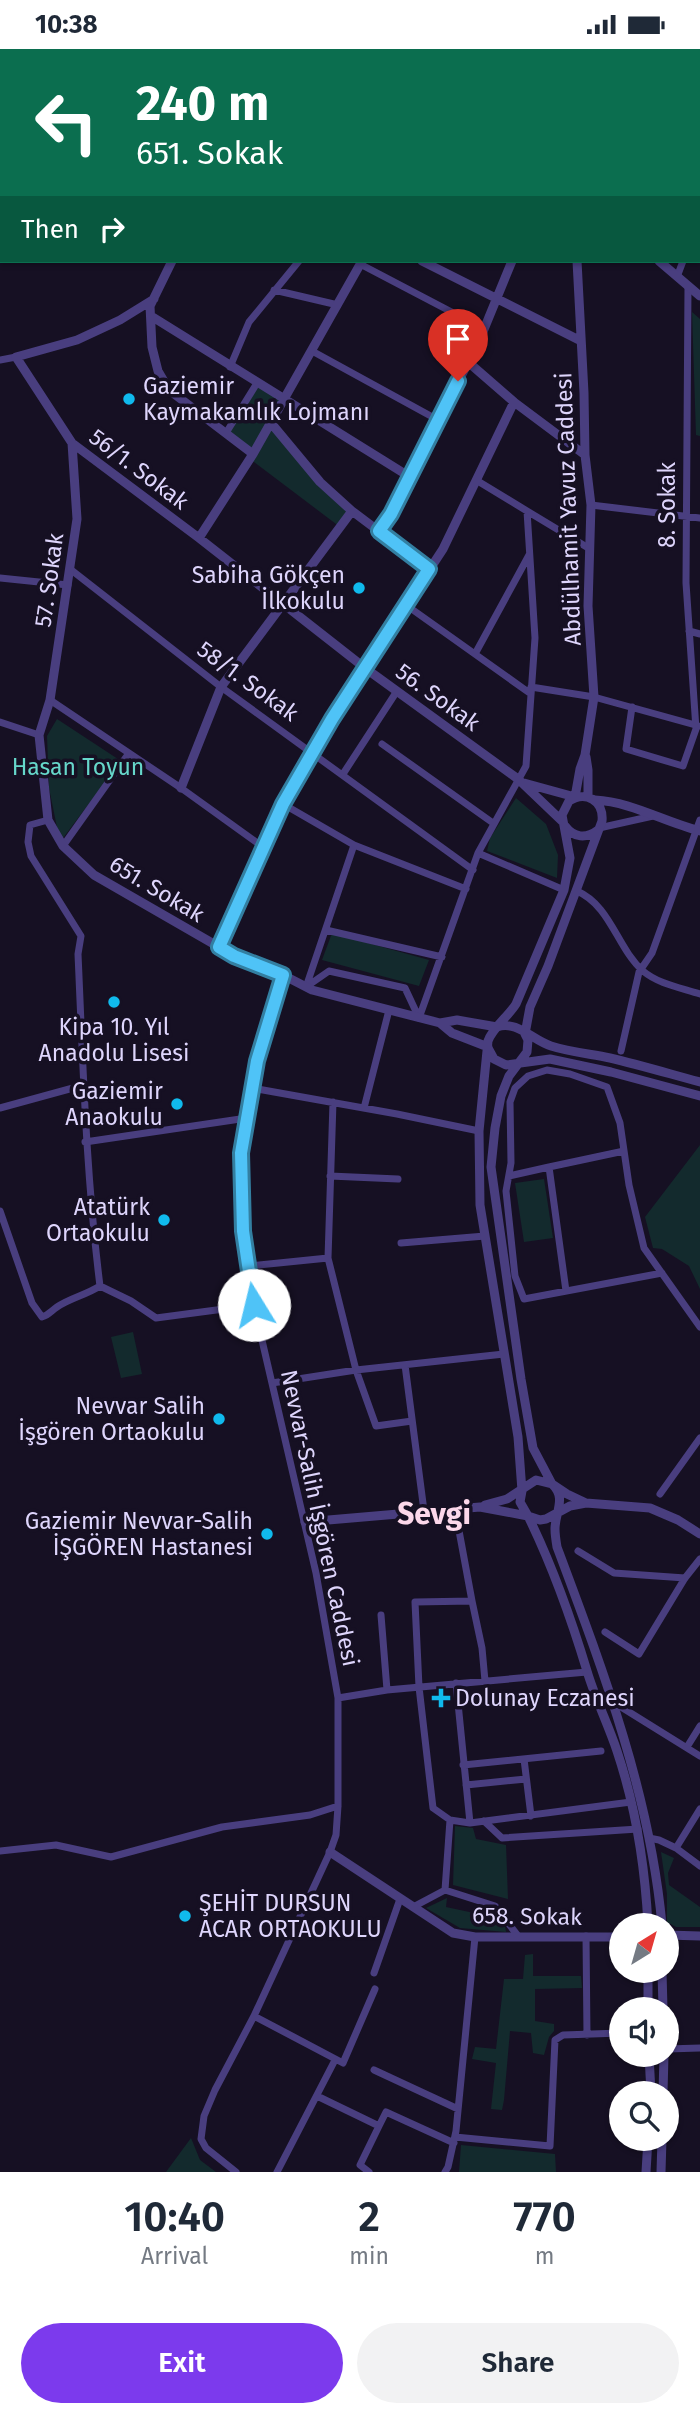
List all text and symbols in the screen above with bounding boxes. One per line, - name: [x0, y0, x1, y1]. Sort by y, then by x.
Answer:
- text: 10:38: [35, 9, 98, 40]
- text: 240 m: [136, 74, 269, 133]
- icon: left: [21, 77, 112, 168]
- text: 651. Sokak: [136, 134, 283, 172]
- icon: right: [93, 210, 131, 248]
- text: Then: [21, 214, 79, 245]
- pin: [428, 309, 488, 381]
- icon: arrive: [439, 320, 477, 358]
- place label: Gaziemir Kaymakamlık Lojmanı: [143, 372, 370, 426]
- street label: Abdülhamit Yavuz Caddesi: [549, 372, 587, 646]
- marker: Gaziemir Kaymakamlık Lojmanı: [121, 391, 137, 407]
- street label: 56/1. Sokak: [84, 423, 194, 516]
- street label: 8. Sokak: [653, 462, 681, 548]
- street label: 57. Sokak: [29, 531, 69, 629]
- place label: Sabiha Gökçen İlkokulu: [192, 561, 345, 615]
- marker: Sabiha Gökçen İlkokulu: [351, 580, 367, 596]
- street label: 58/1. Sokak: [192, 635, 304, 727]
- street label: 56. Sokak: [390, 657, 486, 737]
- park label: Hasan Toyun: [12, 753, 144, 781]
- street label: 651. Sokak: [104, 850, 210, 928]
- marker: Kipa 10. Yıl Anadolu Lisesi: [106, 994, 122, 1010]
- place label: Kipa 10. Yıl Anadolu Lisesi: [38, 1013, 190, 1067]
- place label: Gaziemir Anaokulu: [65, 1077, 163, 1131]
- marker: Gaziemir Anaokulu: [169, 1096, 185, 1112]
- place label: Atatürk Ortaokulu: [46, 1193, 150, 1247]
- marker: Atatürk Ortaokulu: [156, 1212, 172, 1228]
- position arrow: [217, 1268, 291, 1342]
- street label: Nevvar-Salih İşgören Caddesi: [275, 1367, 365, 1669]
- place label: Nevvar Salih İşgören Ortaokulu: [18, 1392, 205, 1446]
- marker: Nevvar Salih İşgören Ortaokulu: [211, 1411, 227, 1427]
- district label: Sevgi: [397, 1496, 471, 1532]
- place label: Gaziemir Nevvar-Salih İŞGÖREN Hastanesi: [25, 1507, 253, 1561]
- marker: Gaziemir Nevvar-Salih İŞGÖREN Hastanesi: [259, 1526, 275, 1542]
- place label: Dolunay Eczanesi: [455, 1684, 635, 1712]
- marker: Dolunay Eczanesi: [433, 1690, 449, 1706]
- place label: ŞEHİT DURSUN ACAR ORTAOKULU: [199, 1889, 382, 1943]
- street label: 658. Sokak: [472, 1901, 582, 1931]
- marker: ŞEHİT DURSUN ACAR ORTAOKULU: [177, 1908, 193, 1924]
- north arrow: [609, 1913, 679, 1983]
- map controls: [609, 1913, 679, 2151]
- button: sound: [609, 1997, 679, 2067]
- button: search: [609, 2081, 679, 2151]
- text: 10:40: [124, 2192, 225, 2242]
- text: 2: [358, 2192, 380, 2242]
- text: 770: [513, 2192, 576, 2242]
- text: Arrival: [141, 2242, 208, 2270]
- text: min: [349, 2242, 389, 2270]
- text: m: [535, 2242, 554, 2270]
- button: Exit: [21, 2323, 343, 2403]
- button: Share: [357, 2323, 679, 2403]

